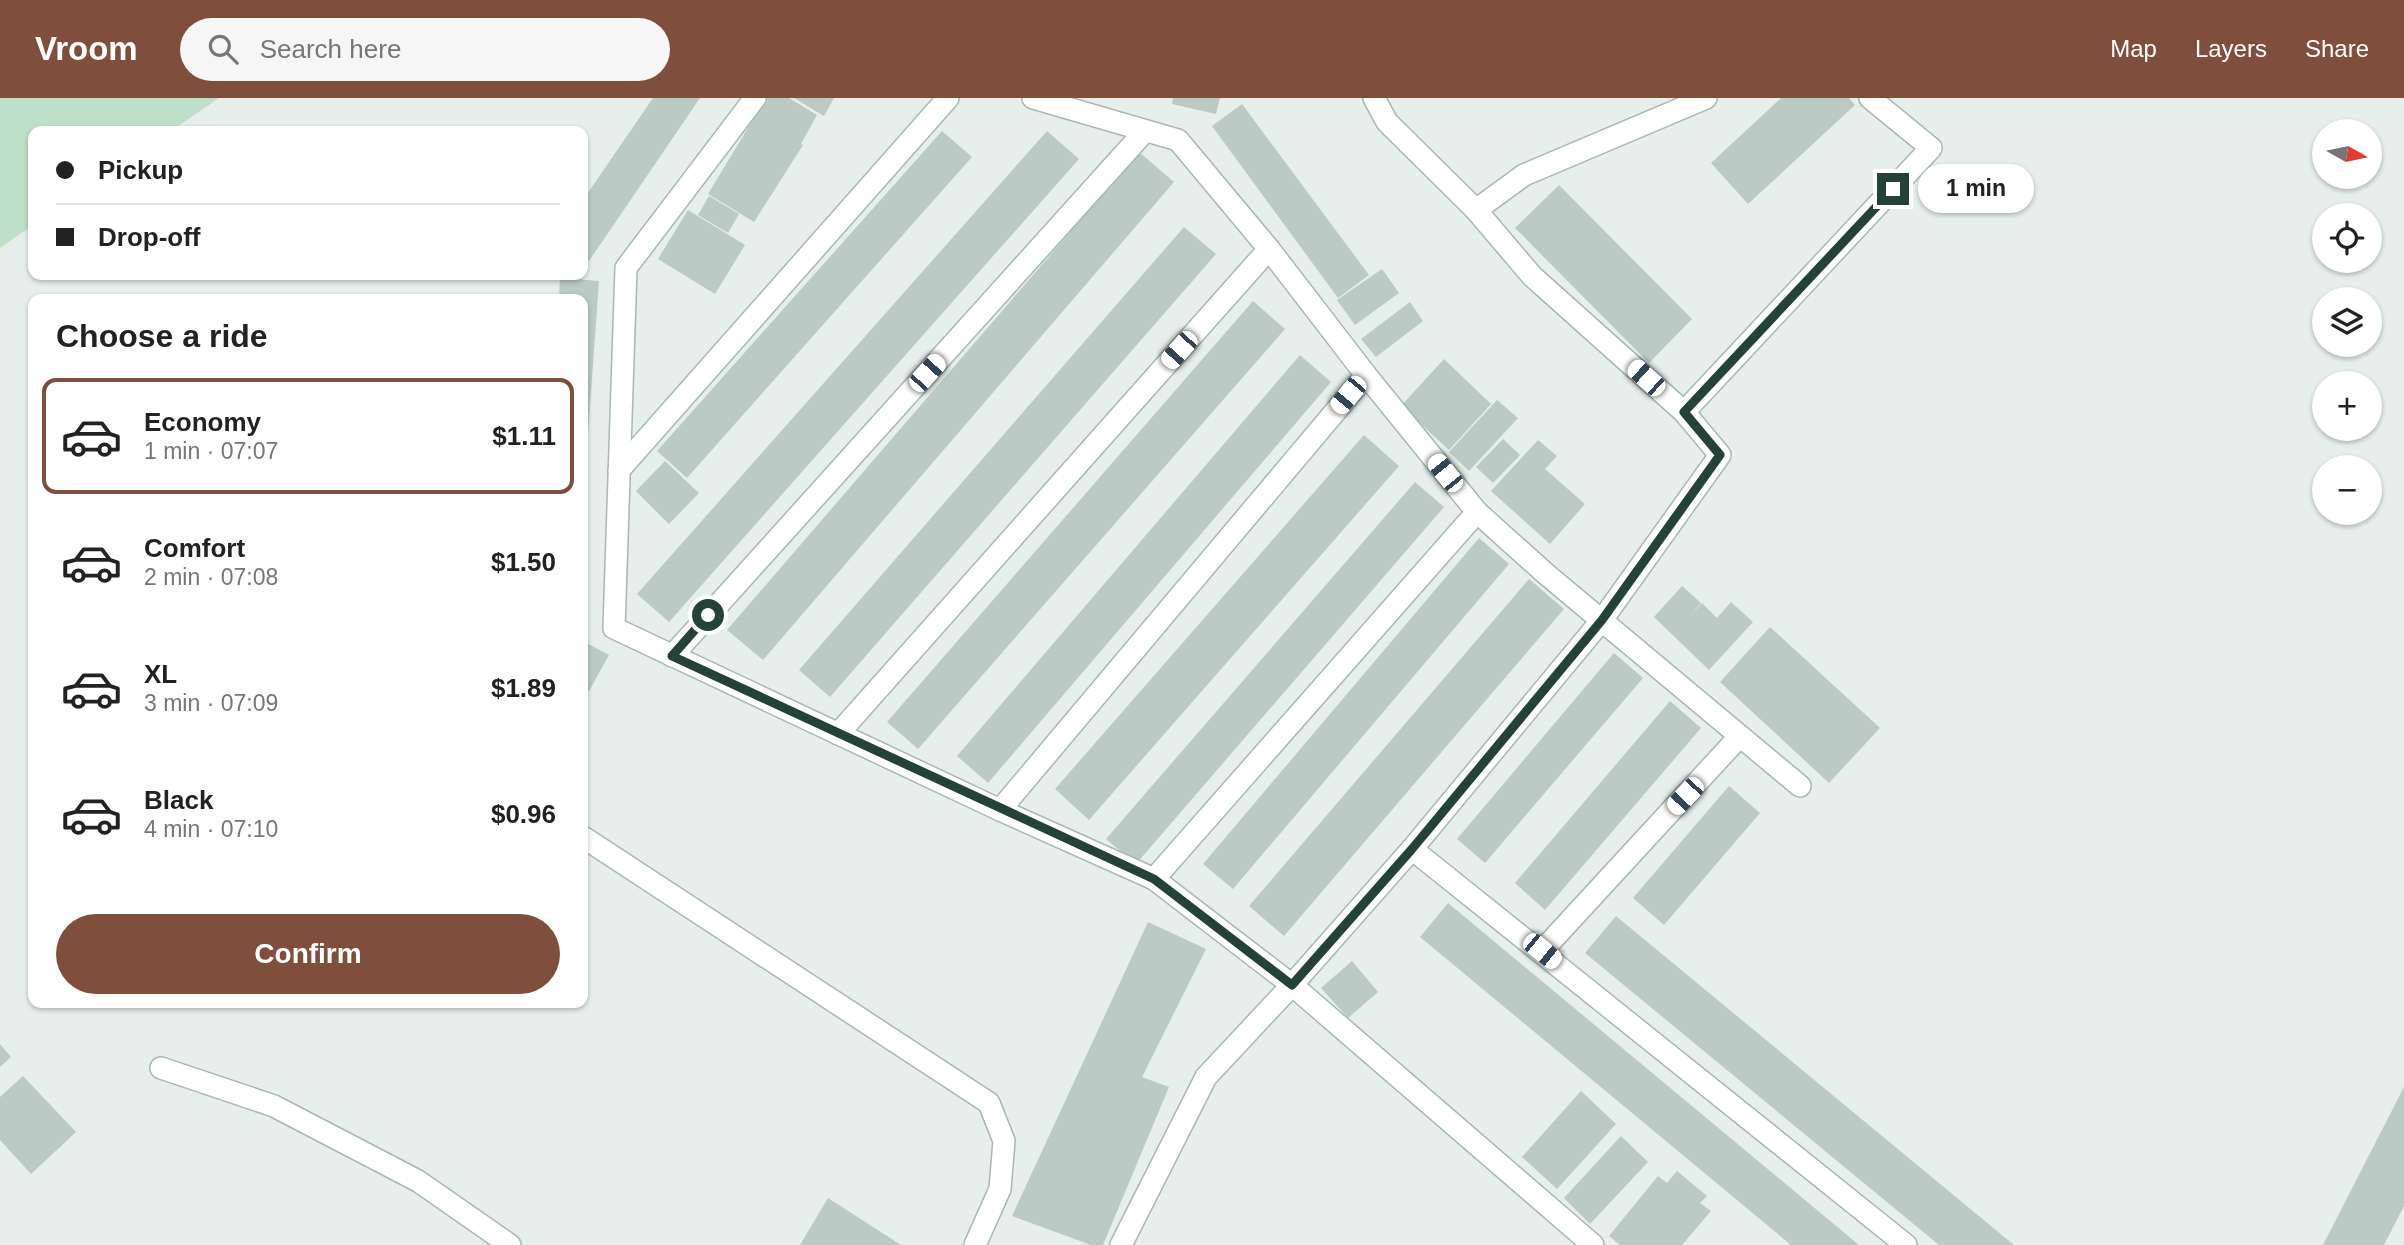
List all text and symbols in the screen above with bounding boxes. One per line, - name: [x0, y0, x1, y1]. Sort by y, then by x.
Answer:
- search box: [180, 18, 670, 81]
- text: Vroom: [35, 30, 138, 67]
- icon: search: [204, 30, 242, 68]
- text: Search here: [260, 34, 401, 64]
- text: Map: [2110, 35, 2157, 62]
- text: Layers: [2195, 35, 2267, 62]
- text: Share: [2305, 35, 2369, 62]
- north arrow: [2312, 119, 2382, 189]
- map controls: [2312, 119, 2382, 525]
- text: Pickup: [98, 155, 183, 185]
- callout: 1 min: [1918, 164, 2033, 214]
- route end: [1877, 173, 1909, 205]
- text: 1 min: [1946, 175, 2006, 201]
- button: locate: [2312, 203, 2382, 273]
- text: Drop-off: [98, 222, 201, 252]
- button: layers: [2312, 287, 2382, 357]
- text: Choose a ride: [56, 318, 268, 354]
- car: [1158, 327, 1201, 373]
- car: [906, 350, 949, 396]
- car: [1624, 356, 1669, 400]
- button: +: [2312, 371, 2382, 441]
- car: [1327, 372, 1370, 418]
- icon: car: [60, 405, 123, 468]
- text: Economy: [144, 407, 261, 437]
- text: $1.11: [492, 421, 556, 451]
- text: 1 min · 07:07: [144, 438, 278, 464]
- car: [1424, 450, 1467, 496]
- button: −: [2312, 455, 2382, 525]
- icon: car: [60, 531, 123, 594]
- text: Comfort: [144, 533, 245, 563]
- text: $1.50: [491, 547, 556, 577]
- text: 2 min · 07:08: [144, 564, 278, 590]
- route start: [692, 599, 724, 631]
- icon: car: [60, 657, 123, 720]
- text: XL: [144, 659, 177, 689]
- text: $1.89: [491, 673, 556, 703]
- text: 3 min · 07:09: [144, 690, 278, 716]
- car: [1663, 773, 1708, 819]
- icon: car: [60, 783, 123, 846]
- text: Black: [144, 785, 213, 815]
- text: $0.96: [491, 799, 556, 829]
- text: 4 min · 07:10: [144, 816, 278, 842]
- button: Confirm: [56, 914, 560, 994]
- car: [1520, 930, 1565, 972]

